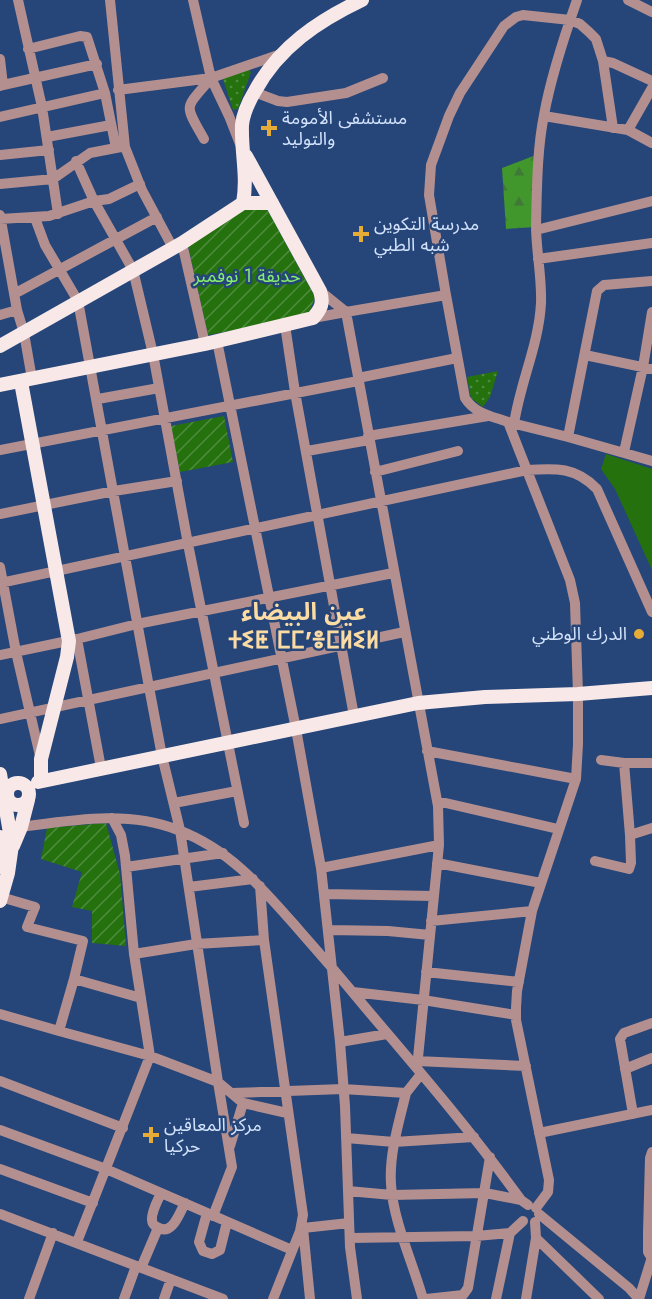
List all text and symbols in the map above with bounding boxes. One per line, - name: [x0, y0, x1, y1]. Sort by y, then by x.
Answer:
- place label: مستشفى الأمومة والتوليد: [282, 105, 407, 152]
- marker: مستشفى الأمومة والتوليد: [260, 119, 278, 137]
- place label: مدرسة التكوين شبه الطبي: [374, 211, 479, 258]
- marker: مدرسة التكوين شبه الطبي: [352, 225, 370, 243]
- park label: حديقة 1 نوفمبر: [192, 263, 301, 289]
- district label: عين البيضاء ⵜⵉⵟ ⵎⵎ'ⴻⵎⵍⵉⵍ: [229, 594, 379, 657]
- place label: الدرك الوطني: [532, 621, 627, 647]
- marker: الدرك الوطني: [632, 627, 646, 641]
- place label: مركز المعاقين حركيا: [164, 1112, 262, 1159]
- marker: مركز المعاقين حركيا: [142, 1126, 160, 1144]

